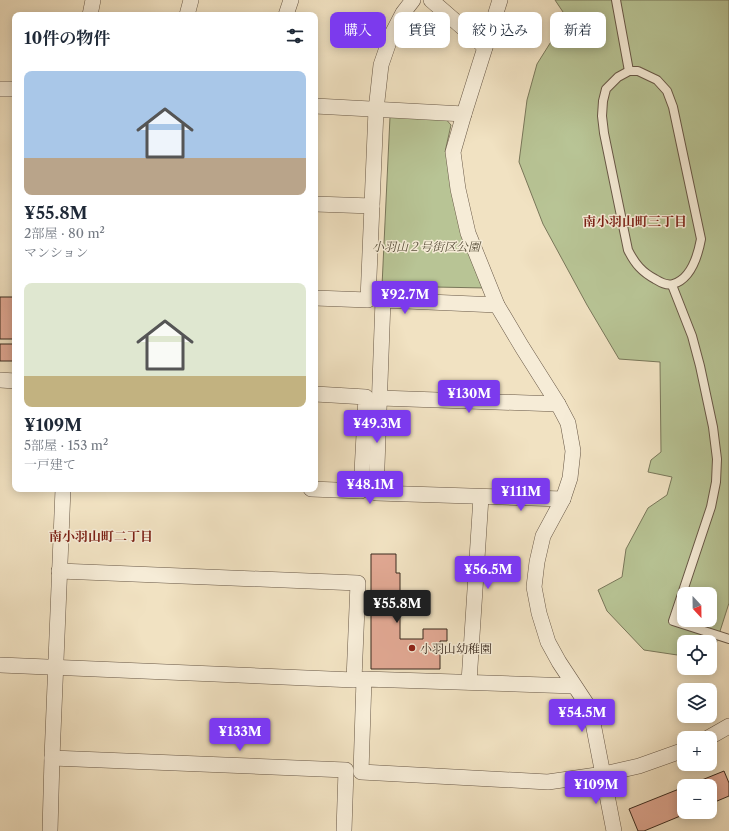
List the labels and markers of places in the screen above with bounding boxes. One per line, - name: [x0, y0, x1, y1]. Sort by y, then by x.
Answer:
- pin: ¥92.7M: [372, 281, 438, 315]
- pin: ¥130M: [441, 380, 497, 414]
- pin: ¥49.3M: [344, 410, 410, 444]
- pin: ¥48.1M: [337, 471, 403, 505]
- pin: ¥111M: [493, 478, 549, 512]
- pin: ¥56.5M: [455, 556, 521, 590]
- pin: ¥55.8M: [364, 590, 430, 624]
- place label: 小羽山幼稚園: [420, 641, 492, 656]
- marker: 小羽山幼稚園: [407, 643, 417, 653]
- pin: ¥54.5M: [549, 699, 615, 733]
- pin: ¥133M: [212, 718, 268, 752]
- pin: ¥109M: [568, 771, 624, 805]

